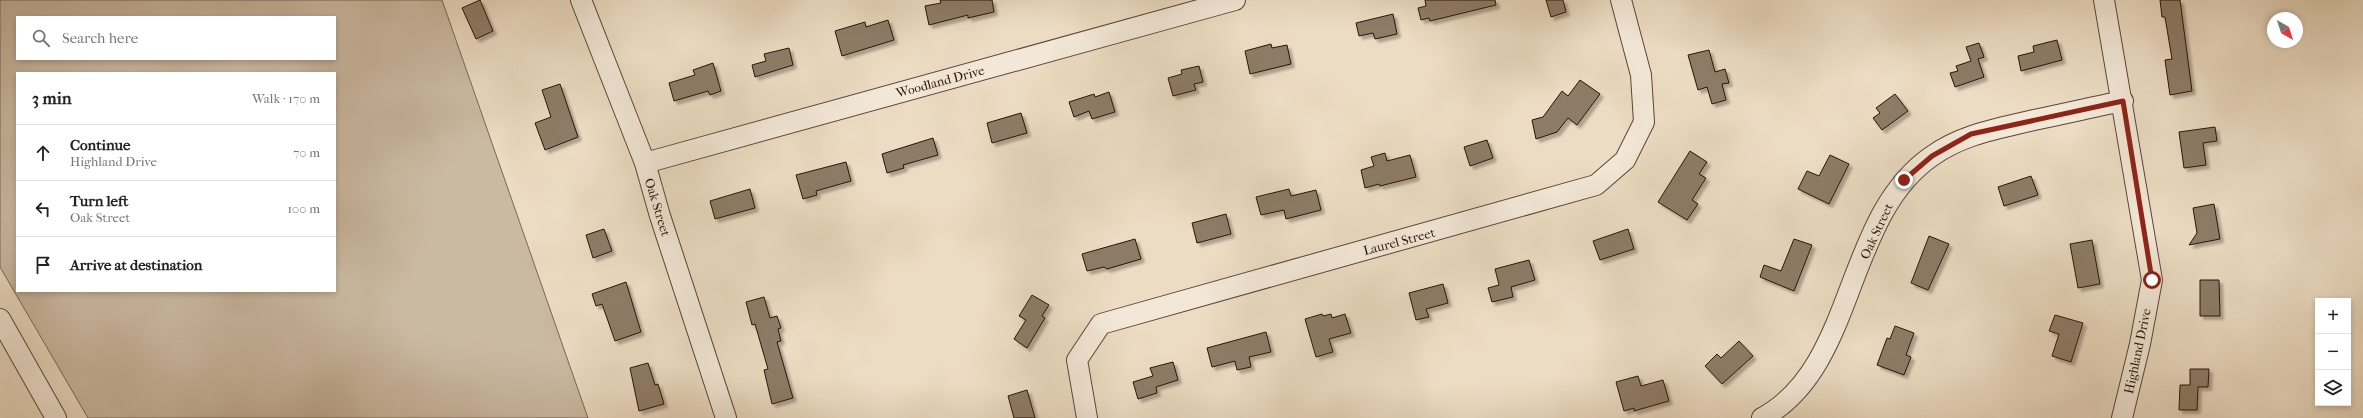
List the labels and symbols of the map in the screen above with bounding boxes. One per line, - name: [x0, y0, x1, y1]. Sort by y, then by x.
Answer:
- north arrow: [2267, 12, 2303, 48]
- street label: Woodland Drive: [893, 62, 987, 101]
- route end: [1895, 171, 1913, 189]
- street label: Oak Street: [642, 176, 674, 238]
- street label: Oak Street: [1857, 200, 1896, 262]
- street label: Laurel Street: [1362, 225, 1437, 258]
- route start: [2143, 271, 2161, 289]
- street label: Highland Drive: [2121, 306, 2154, 395]

